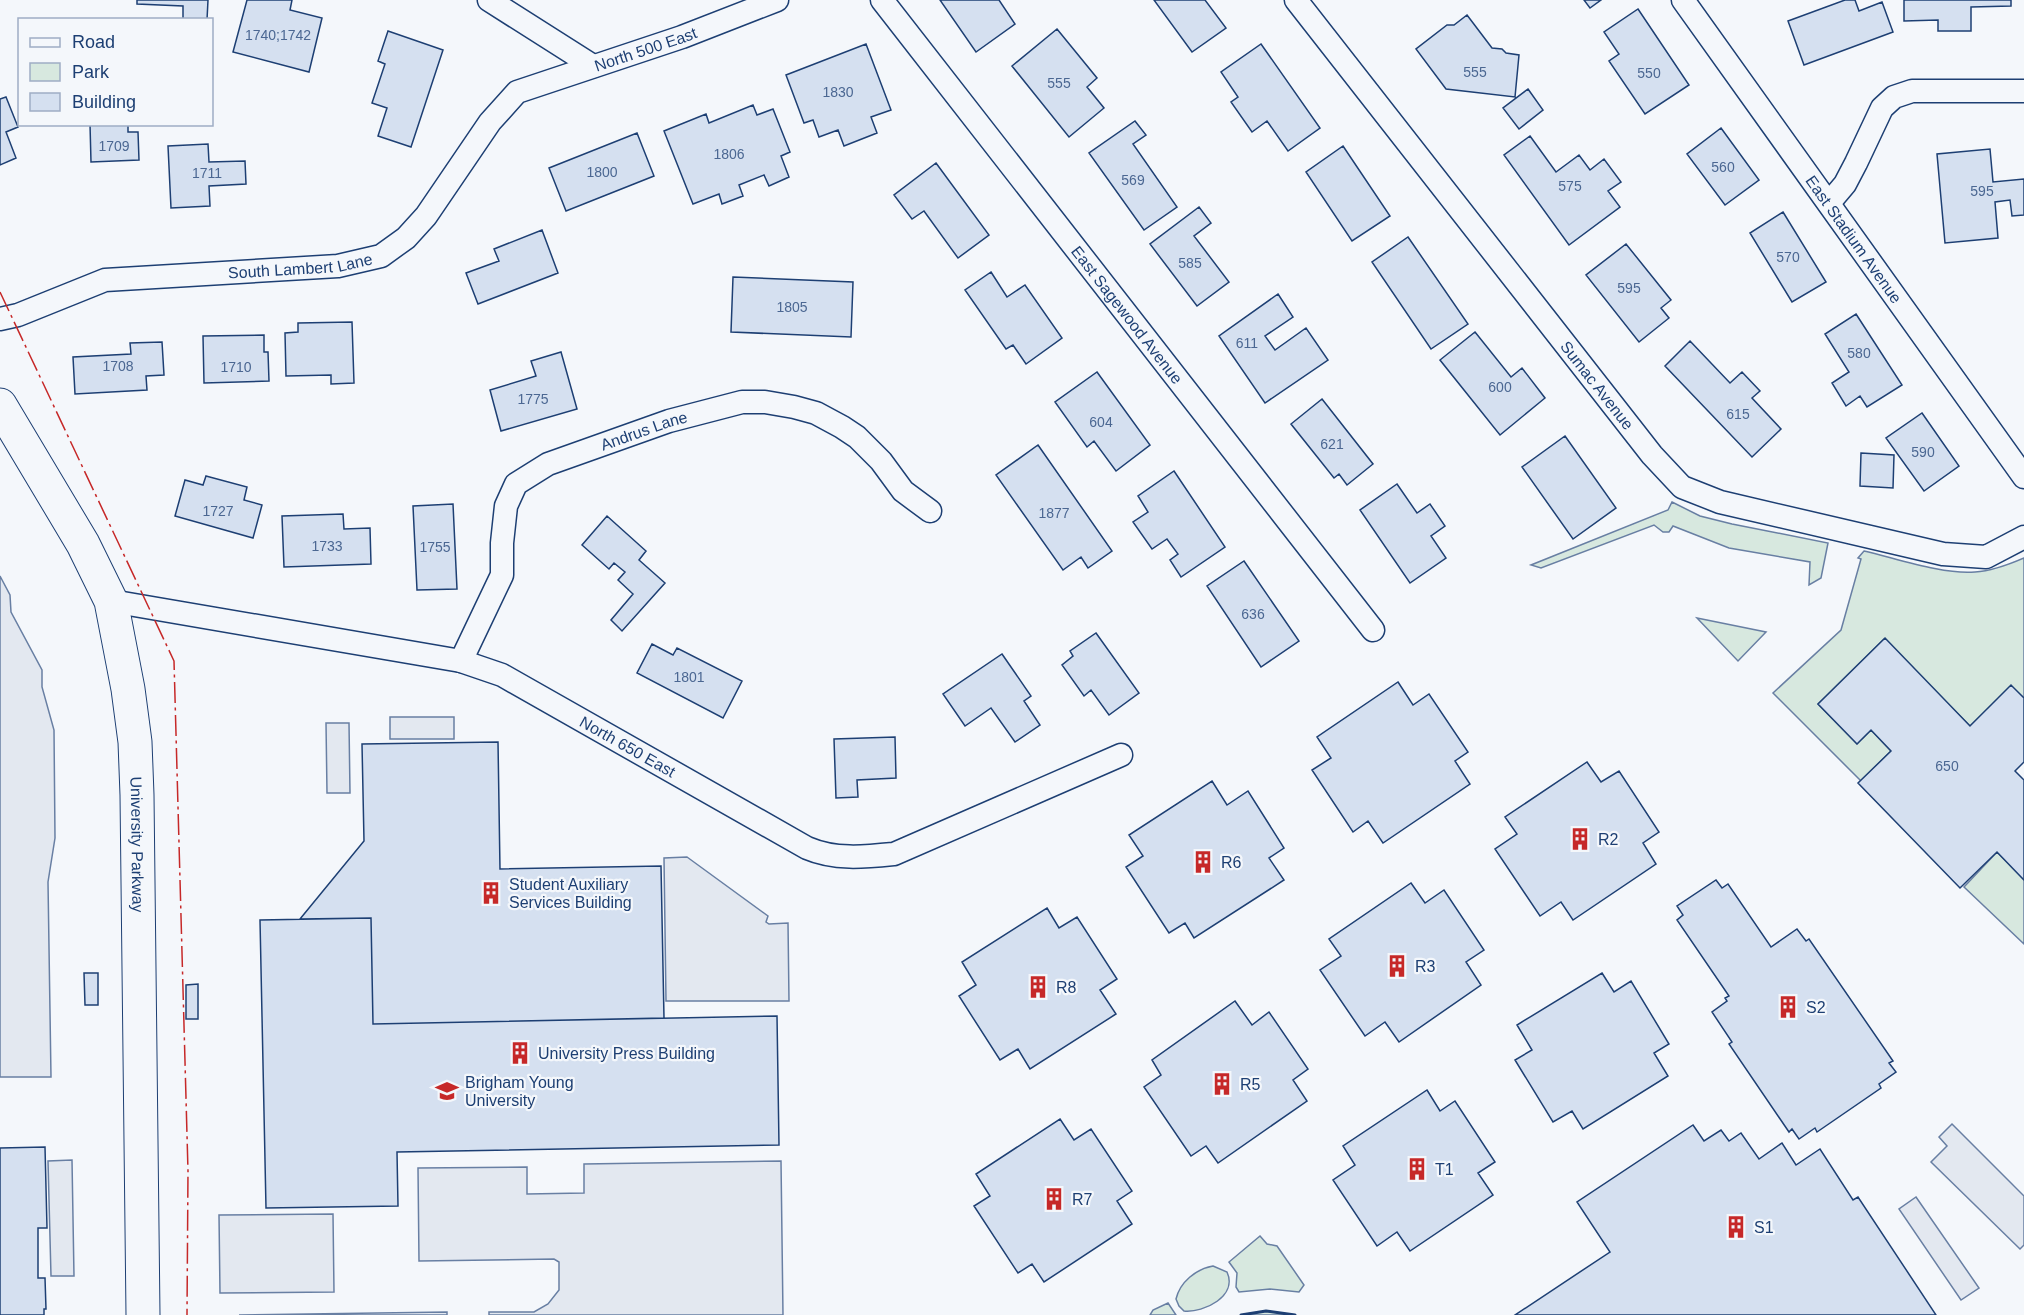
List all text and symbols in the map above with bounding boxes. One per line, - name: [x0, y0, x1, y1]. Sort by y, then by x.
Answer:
- legend: [18, 18, 213, 126]
- street label: North 500 East: [592, 23, 700, 74]
- house number: 1740;1742: [245, 27, 311, 43]
- text: Road: [72, 32, 115, 52]
- text: Park: [72, 62, 110, 82]
- house number: 555: [1463, 64, 1487, 80]
- house number: 550: [1637, 65, 1661, 81]
- house number: 555: [1047, 75, 1071, 91]
- house number: 1830: [822, 84, 854, 100]
- text: Building: [72, 92, 136, 112]
- house number: 1709: [98, 138, 130, 154]
- house number: 1806: [713, 146, 745, 162]
- house number: 560: [1711, 159, 1735, 175]
- house number: 1800: [586, 164, 618, 180]
- house number: 1711: [192, 165, 222, 181]
- house number: 569: [1121, 172, 1145, 188]
- street label: East Stadium Avenue: [1803, 172, 1905, 306]
- house number: 575: [1558, 178, 1582, 194]
- house number: 595: [1970, 183, 1994, 199]
- street label: East Sagewood Avenue: [1068, 243, 1186, 387]
- house number: 570: [1776, 249, 1800, 265]
- street label: South Lambert Lane: [227, 250, 374, 281]
- house number: 585: [1178, 255, 1202, 271]
- house number: 595: [1617, 280, 1641, 296]
- house number: 1805: [776, 299, 808, 315]
- house number: 611: [1236, 335, 1258, 351]
- street label: Sumac Avenue: [1558, 338, 1637, 433]
- house number: 580: [1847, 345, 1871, 361]
- house number: 1708: [102, 358, 134, 374]
- house number: 1710: [220, 359, 252, 375]
- house number: 600: [1488, 379, 1512, 395]
- house number: 1775: [517, 391, 549, 407]
- house number: 615: [1726, 406, 1750, 422]
- street label: Andrus Lane: [598, 408, 689, 453]
- house number: 604: [1089, 414, 1113, 430]
- house number: 621: [1320, 436, 1344, 452]
- house number: 590: [1911, 444, 1935, 460]
- house number: 1727: [202, 503, 234, 519]
- house number: 1877: [1038, 505, 1070, 521]
- house number: 1733: [311, 538, 343, 554]
- house number: 1755: [419, 539, 451, 555]
- house number: 636: [1241, 606, 1265, 622]
- house number: 1801: [673, 669, 705, 685]
- street label: North 650 East: [577, 713, 679, 780]
- house number: 650: [1935, 758, 1959, 774]
- street label: University Parkway: [128, 776, 147, 913]
- building icon: R2: [1567, 826, 1593, 852]
- place label: R2: [1598, 831, 1619, 848]
- building icon: R6: [1190, 849, 1216, 875]
- place label: R6: [1221, 854, 1242, 871]
- place label: Student Auxiliary Services Building: [509, 876, 632, 911]
- building icon: Student Auxiliary Services Building: [478, 880, 504, 906]
- building icon: R3: [1384, 953, 1410, 979]
- place label: R3: [1415, 958, 1436, 975]
- building icon: R8: [1025, 974, 1051, 1000]
- place label: R8: [1056, 979, 1077, 996]
- building icon: S2: [1775, 994, 1801, 1020]
- place label: S2: [1806, 999, 1826, 1016]
- building icon: University Press Building: [507, 1040, 533, 1066]
- place label: University Press Building: [538, 1045, 715, 1062]
- building icon: R5: [1209, 1071, 1235, 1097]
- place label: Brigham Young University: [465, 1074, 574, 1109]
- place label: R5: [1240, 1076, 1261, 1093]
- school or university icon: Brigham Young University: [434, 1078, 460, 1104]
- building icon: T1: [1404, 1156, 1430, 1182]
- place label: T1: [1435, 1161, 1454, 1178]
- building icon: R7: [1041, 1186, 1067, 1212]
- place label: R7: [1072, 1191, 1093, 1208]
- building icon: S1: [1723, 1214, 1749, 1240]
- place label: S1: [1754, 1219, 1774, 1236]

